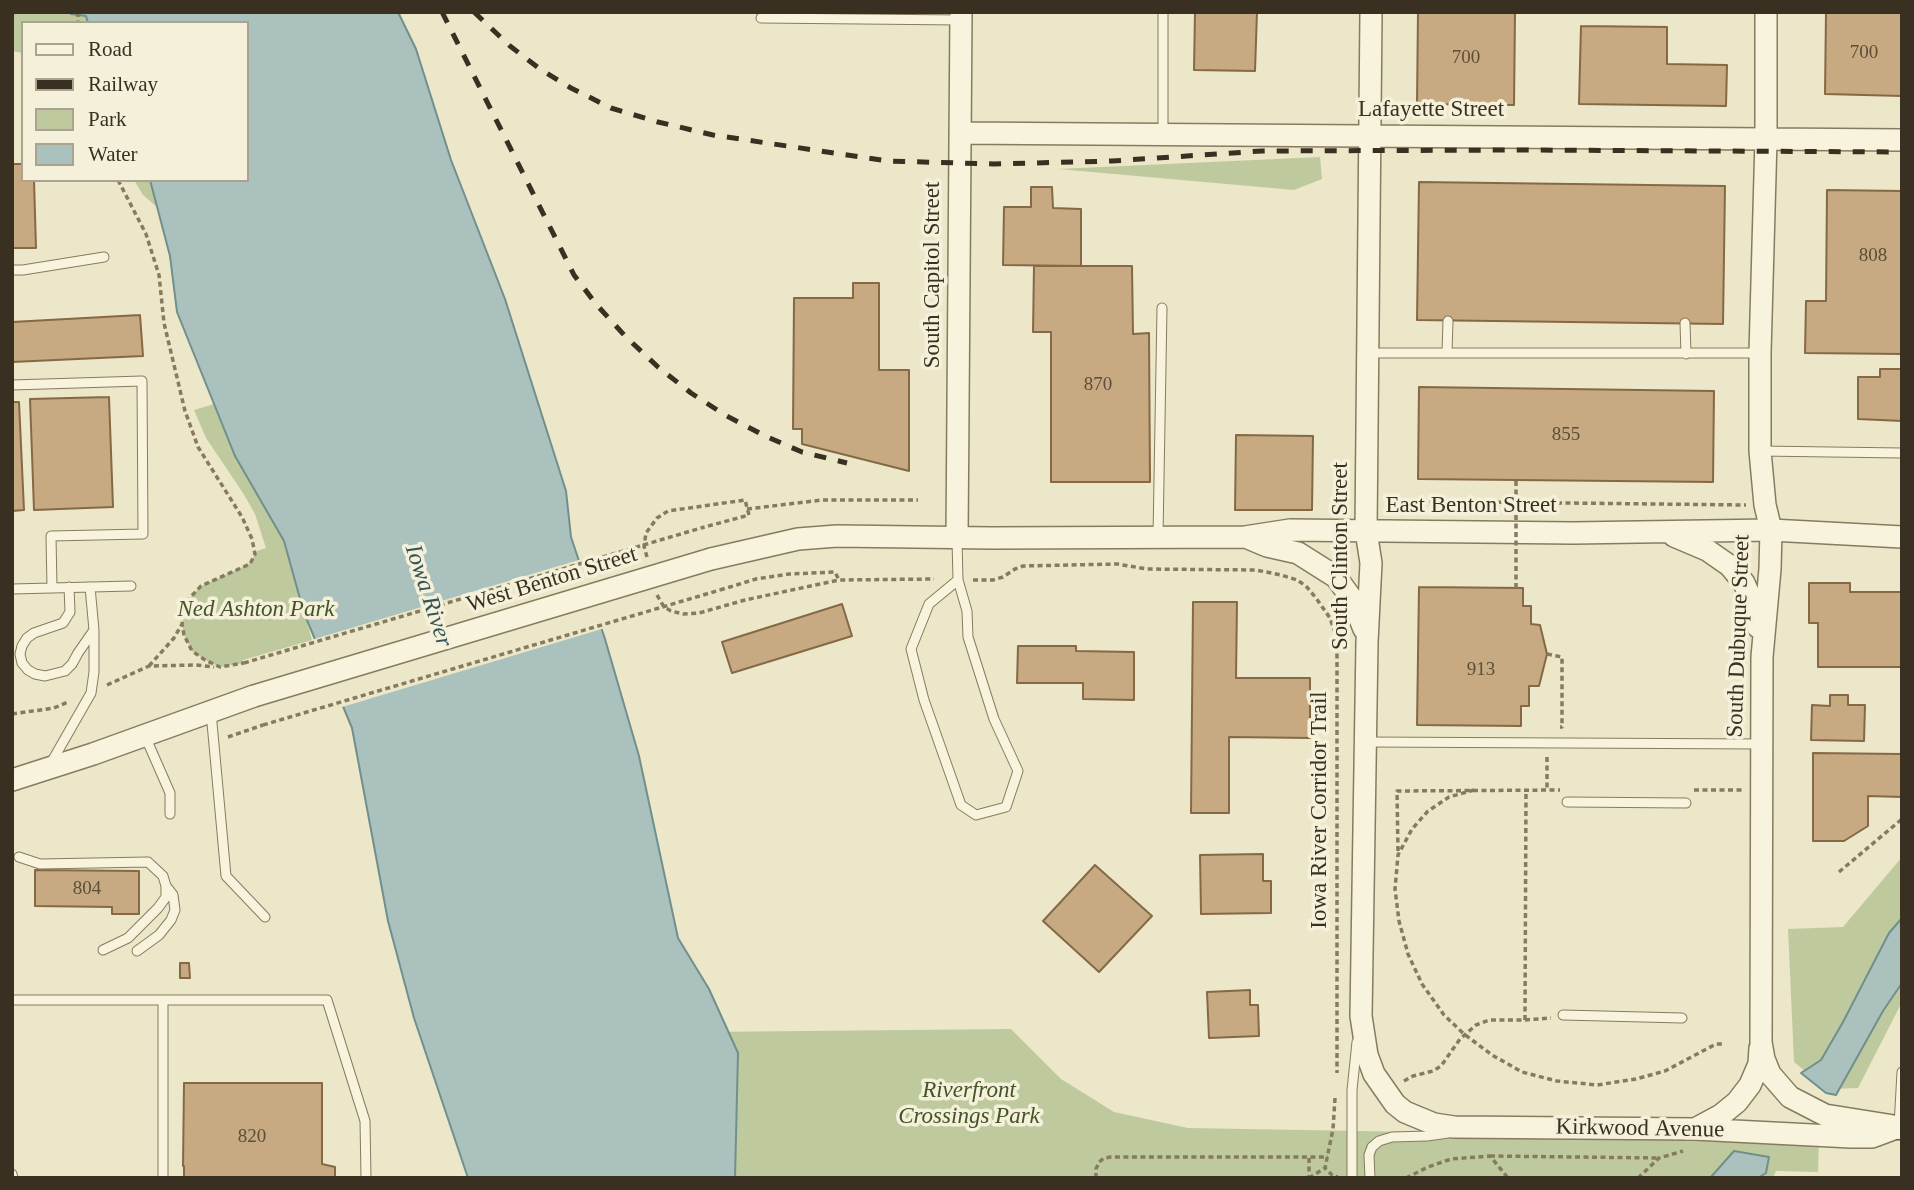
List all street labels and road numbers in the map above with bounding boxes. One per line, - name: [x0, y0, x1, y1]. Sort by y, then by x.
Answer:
- street label: Lafayette Street: [1358, 96, 1504, 124]
- street label: South Capitol Street: [919, 182, 947, 368]
- street label: South Clinton Street: [1327, 462, 1355, 650]
- street label: East Benton Street: [1385, 492, 1557, 520]
- street label: South Dubuque Street: [1722, 534, 1756, 738]
- street label: West Benton Street: [463, 541, 641, 619]
- street label: Iowa River Corridor Trail: [1306, 691, 1334, 929]
- street label: Kirkwood Avenue: [1555, 1114, 1725, 1144]

